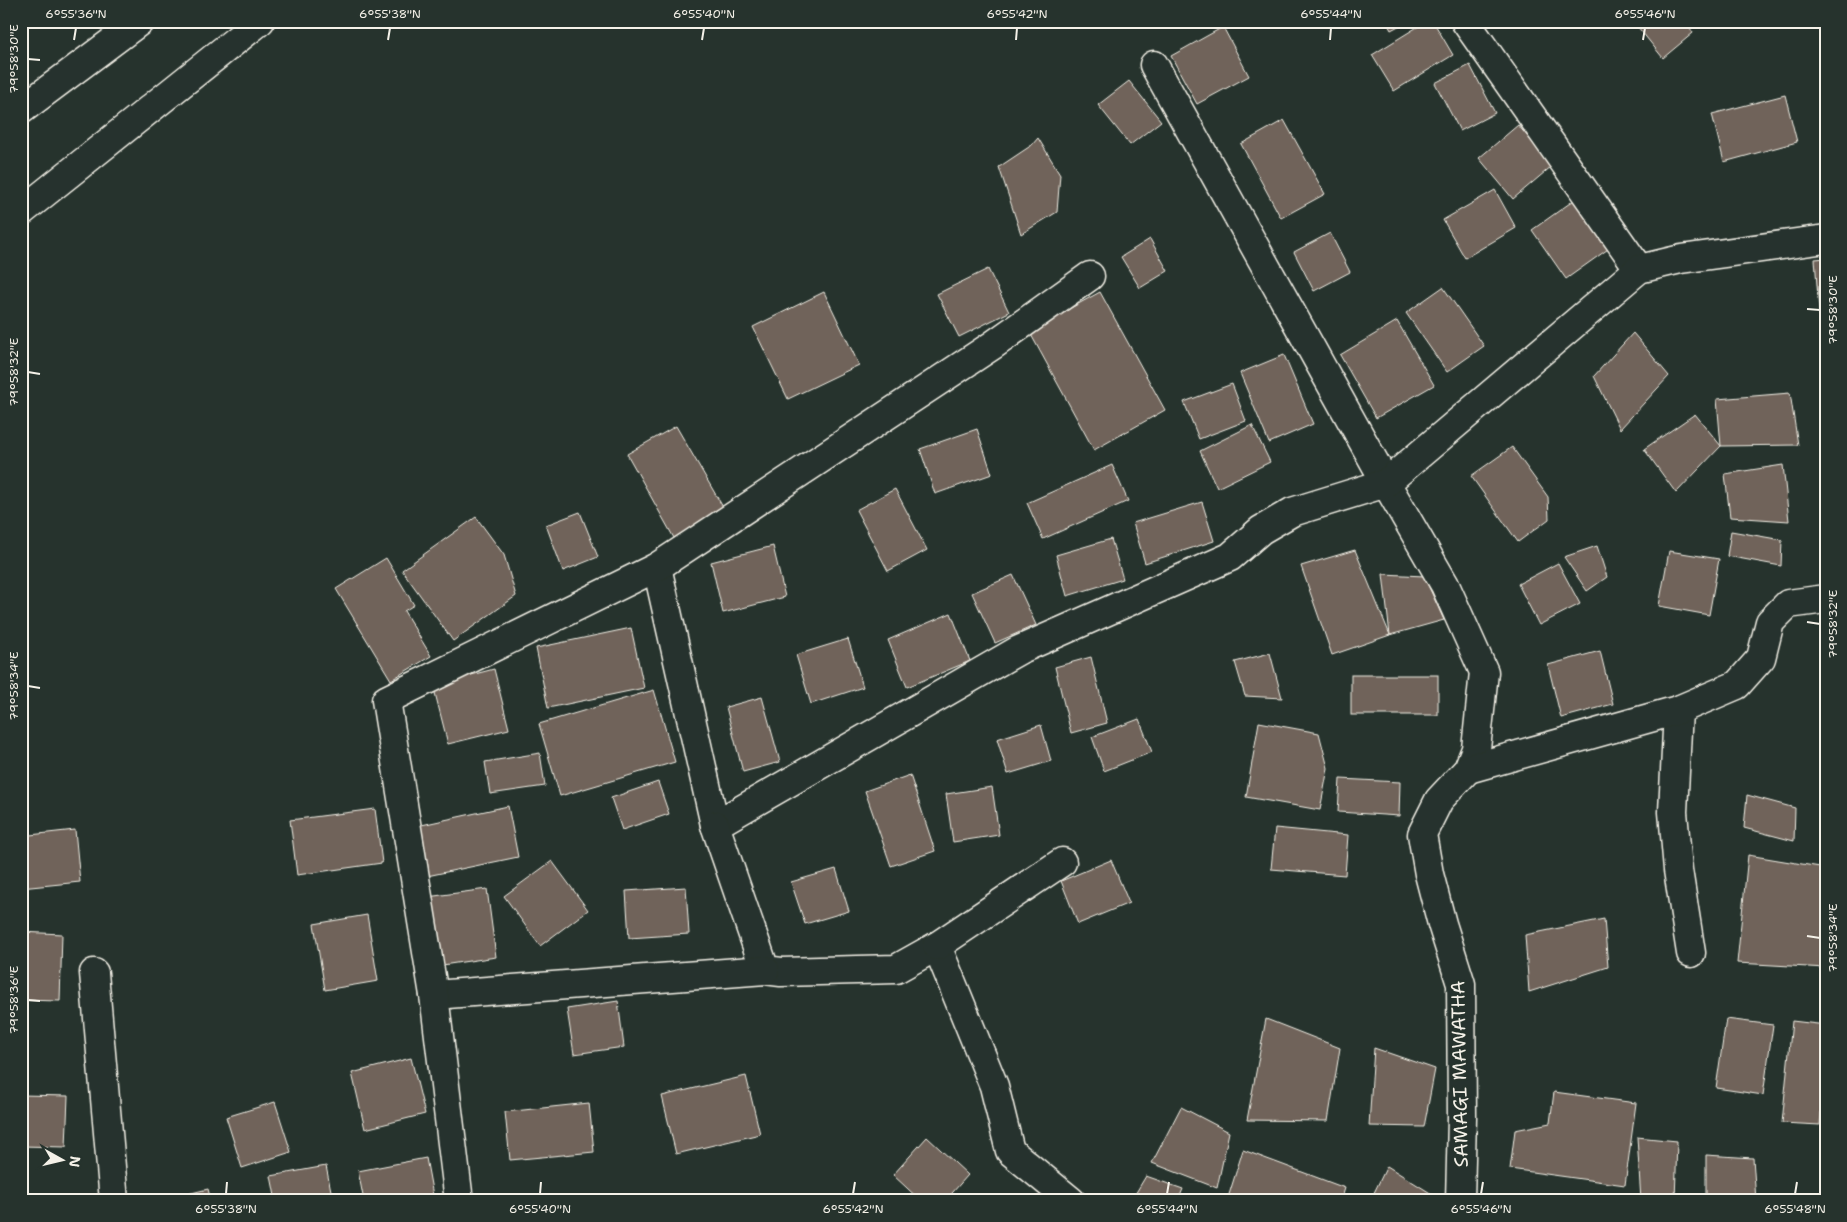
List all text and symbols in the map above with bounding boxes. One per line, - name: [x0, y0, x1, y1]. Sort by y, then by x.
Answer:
- text: 6°55'36"N: [45, 6, 107, 22]
- text: 6°55'38"N: [359, 6, 421, 22]
- text: 6°55'40"N: [673, 6, 735, 22]
- text: 6°55'42"N: [986, 6, 1048, 22]
- text: 6°55'44"N: [1300, 6, 1362, 22]
- text: 6°55'46"N: [1614, 6, 1676, 22]
- text: 79°58'30"E: [6, 24, 22, 94]
- text: 79°58'30"E: [1825, 275, 1841, 345]
- text: 79°58'32"E: [6, 338, 22, 406]
- text: 79°58'32"E: [1825, 590, 1841, 658]
- text: 79°58'34"E: [6, 651, 22, 721]
- text: 79°58'34"E: [1825, 903, 1841, 973]
- text: 79°58'36"E: [6, 966, 22, 1034]
- street label: SAMAGI MAWATHA: [1445, 980, 1474, 1168]
- north arrow: [38, 1134, 88, 1184]
- text: N: [65, 1155, 85, 1169]
- text: 6°55'38"N: [195, 1201, 257, 1217]
- text: 6°55'40"N: [509, 1201, 571, 1217]
- text: 6°55'42"N: [822, 1201, 884, 1217]
- text: 6°55'44"N: [1136, 1201, 1198, 1217]
- text: 6°55'46"N: [1450, 1201, 1512, 1217]
- text: 6°55'48"N: [1764, 1201, 1826, 1217]

